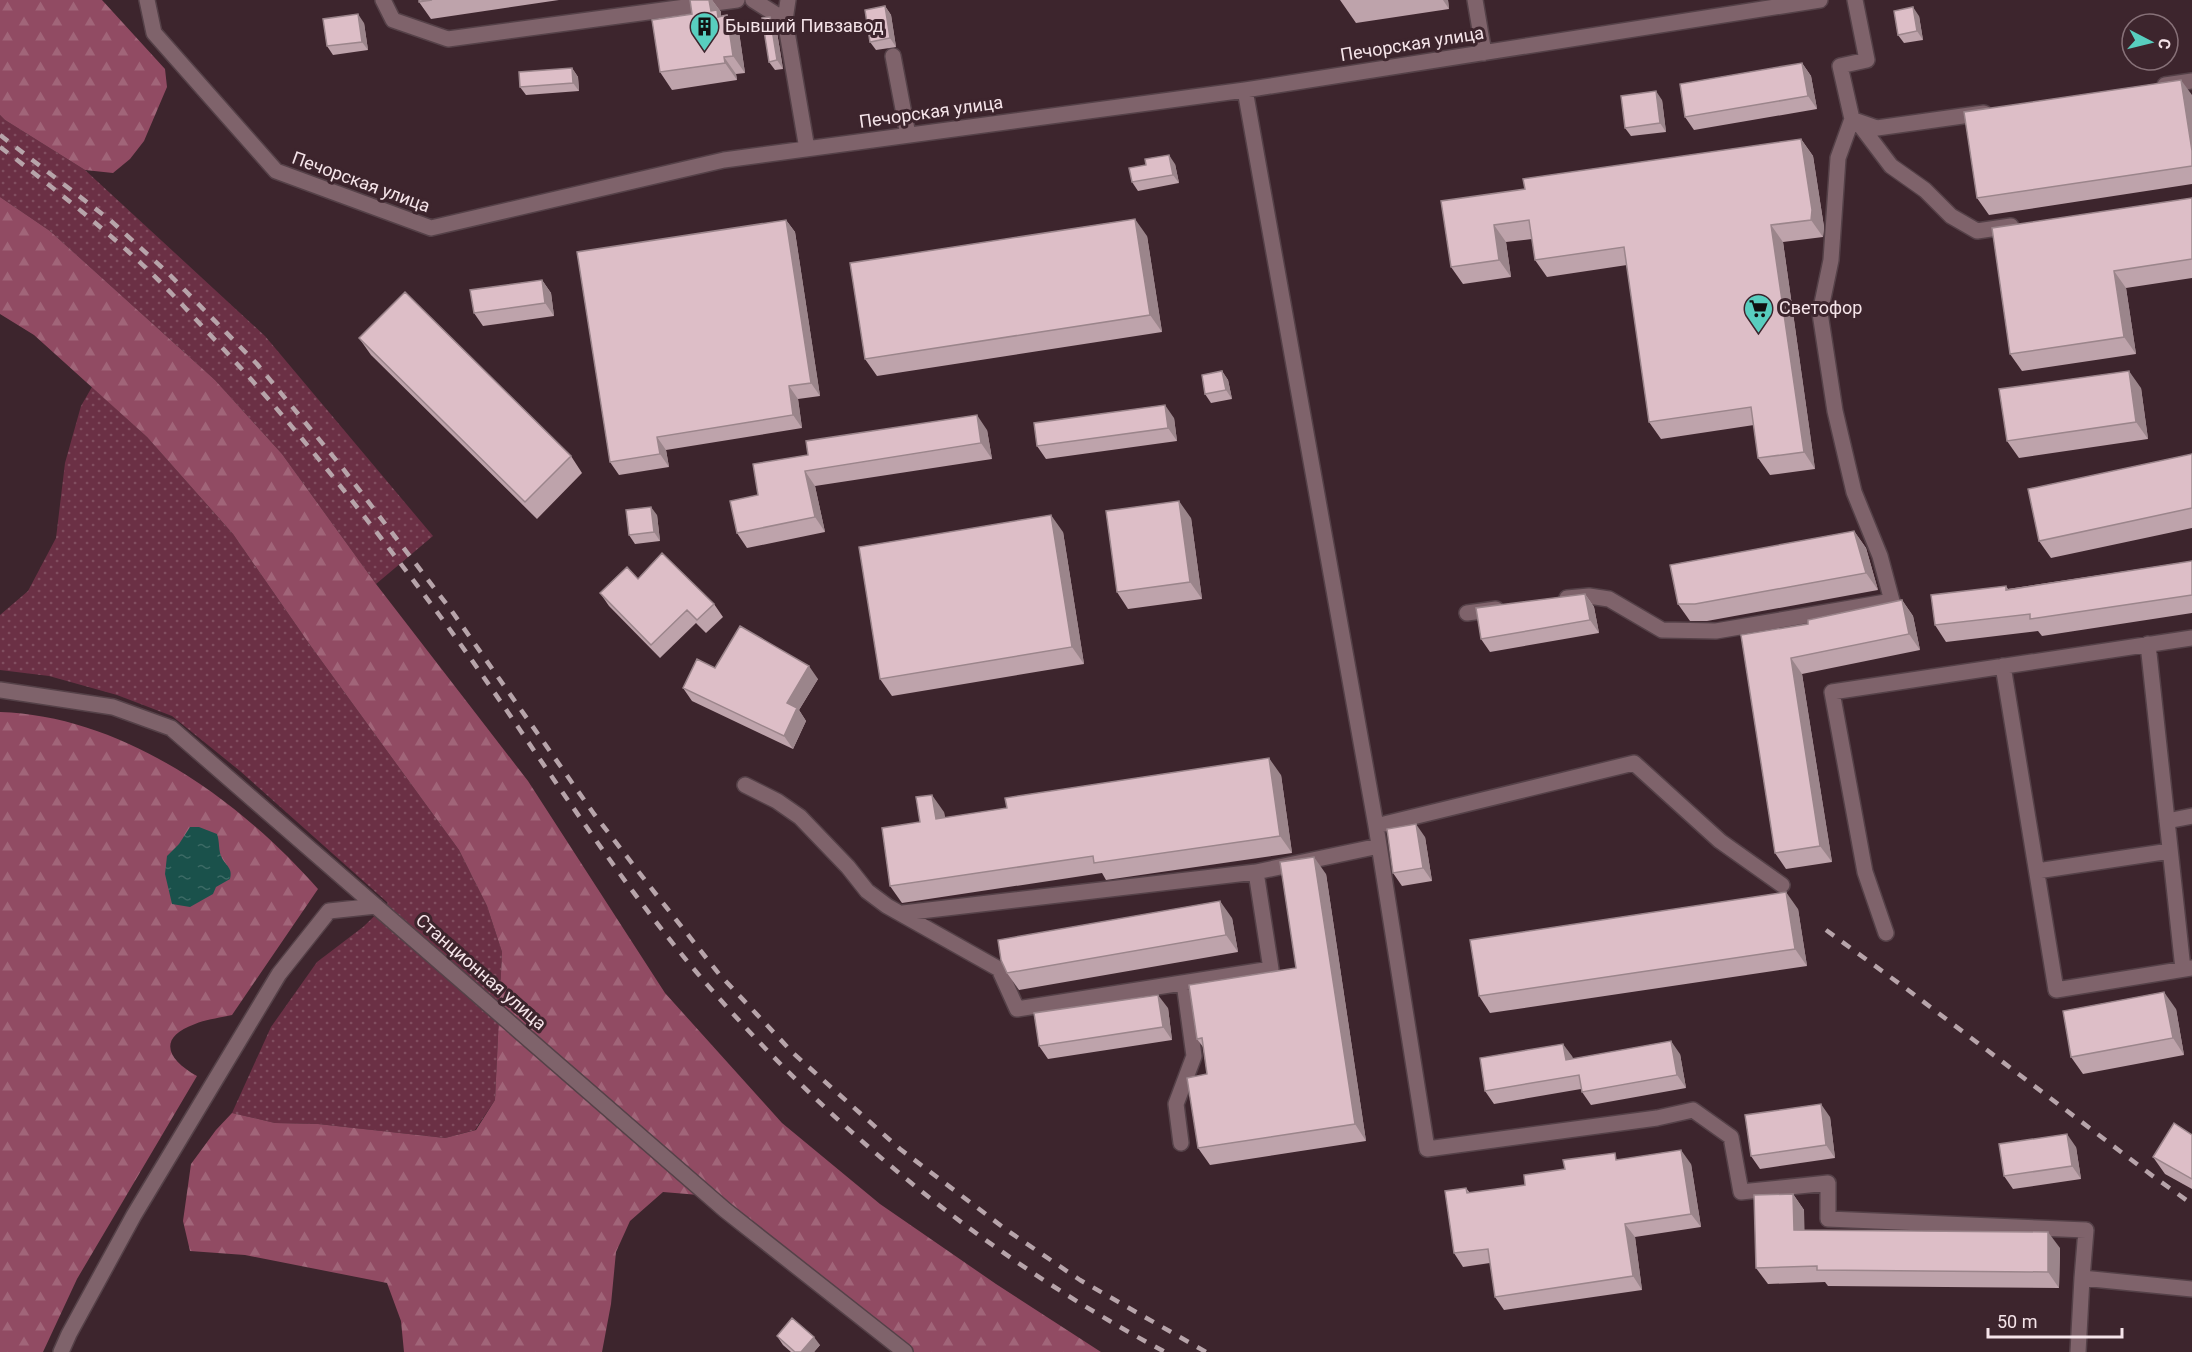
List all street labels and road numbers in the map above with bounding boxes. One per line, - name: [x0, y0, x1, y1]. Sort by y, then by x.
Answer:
- street label: Печорская улица: [1339, 22, 1485, 65]
- street label: Печорская улица: [858, 91, 1004, 132]
- street label: Печорская улица: [289, 147, 433, 216]
- street label: Станционная улица: [412, 909, 551, 1034]

